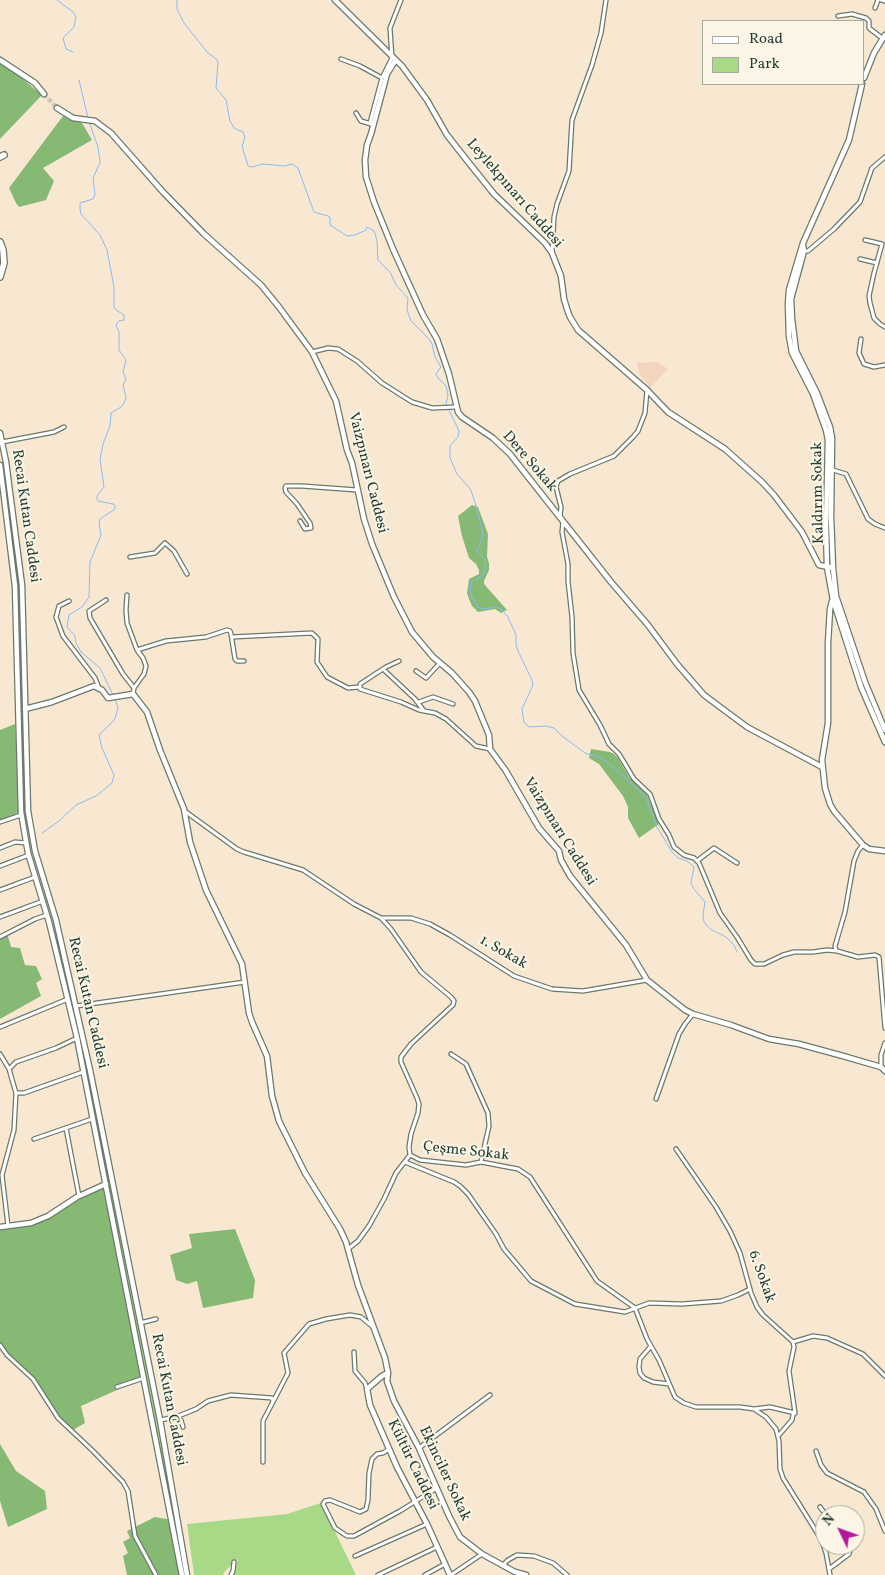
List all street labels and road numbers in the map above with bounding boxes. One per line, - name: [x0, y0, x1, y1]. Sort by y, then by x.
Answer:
- street label: Leylekpınarı Caddesi: [462, 136, 566, 252]
- street label: Vaizpınarı Caddesi: [343, 411, 391, 535]
- street label: Dere Sokak: [498, 428, 560, 496]
- street label: Kaldırım Sokak: [809, 442, 829, 544]
- street label: Recai Kutan Caddesi: [7, 448, 43, 584]
- street label: Vaizpınarı Caddesi: [519, 775, 599, 889]
- street label: 1. Sokak: [476, 932, 530, 974]
- street label: Recai Kutan Caddesi: [63, 936, 111, 1070]
- street label: Çeşme Sokak: [422, 1139, 510, 1165]
- street label: 6. Sokak: [743, 1249, 779, 1305]
- street label: Recai Kutan Caddesi: [146, 1332, 190, 1468]
- street label: Kültür Caddesi: [382, 1417, 442, 1513]
- street label: Ekinciler Sokak: [414, 1424, 474, 1524]

